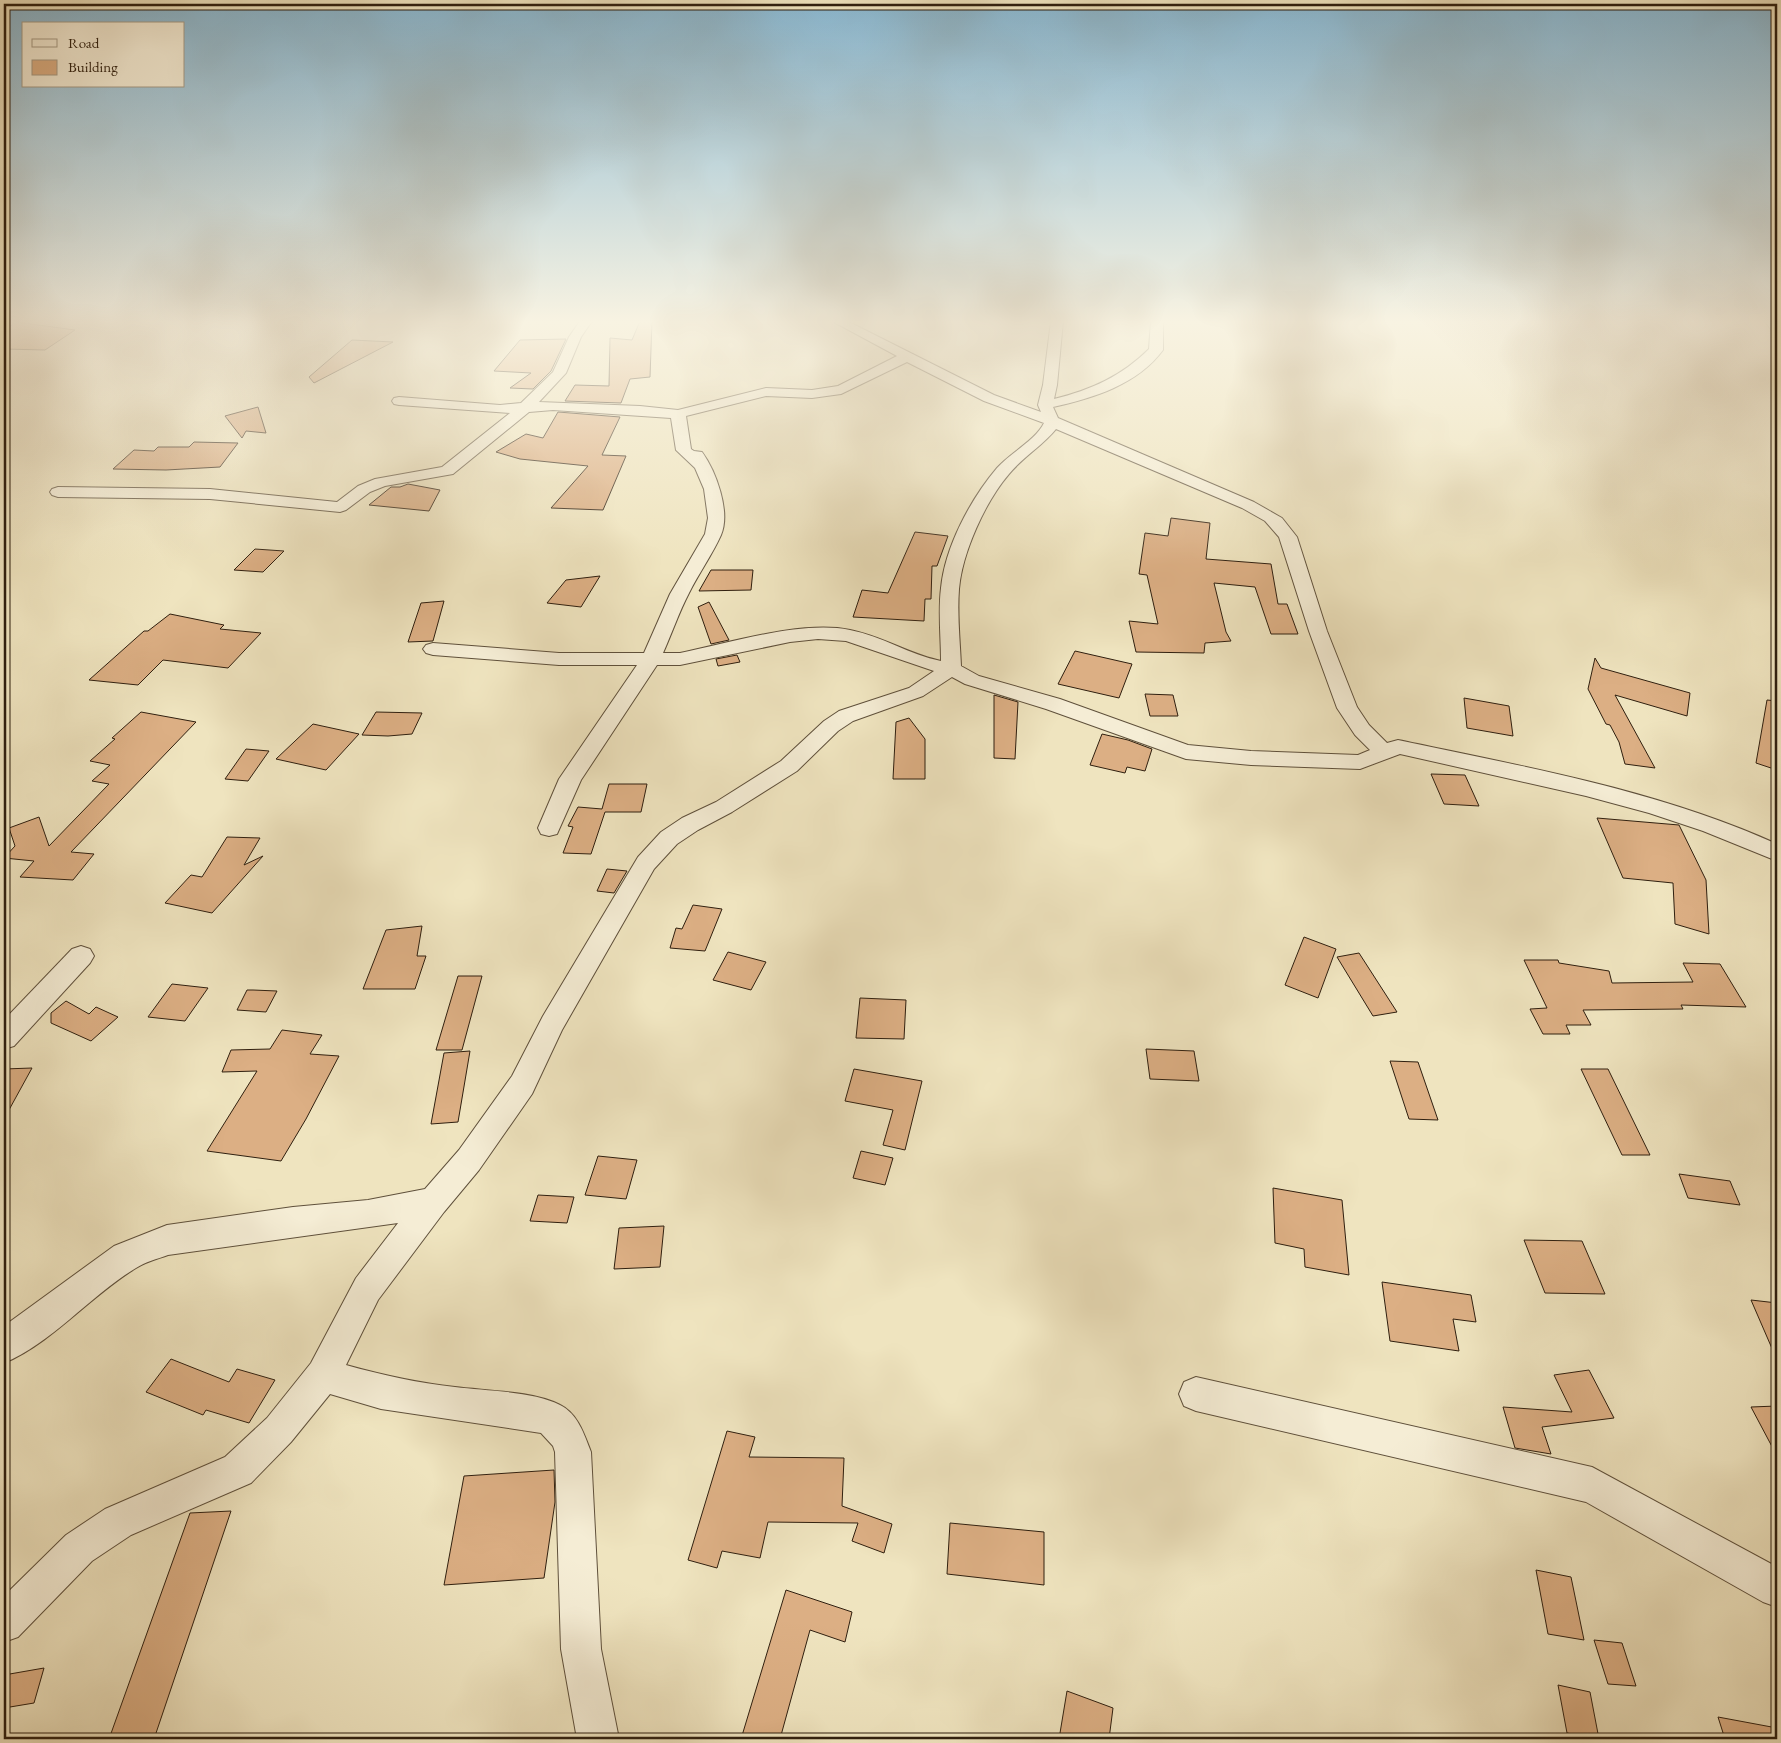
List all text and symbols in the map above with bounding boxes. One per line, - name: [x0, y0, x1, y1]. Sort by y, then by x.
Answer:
- legend: [22, 22, 185, 88]
- text: Road: [68, 33, 100, 52]
- text: Building: [68, 57, 118, 76]

